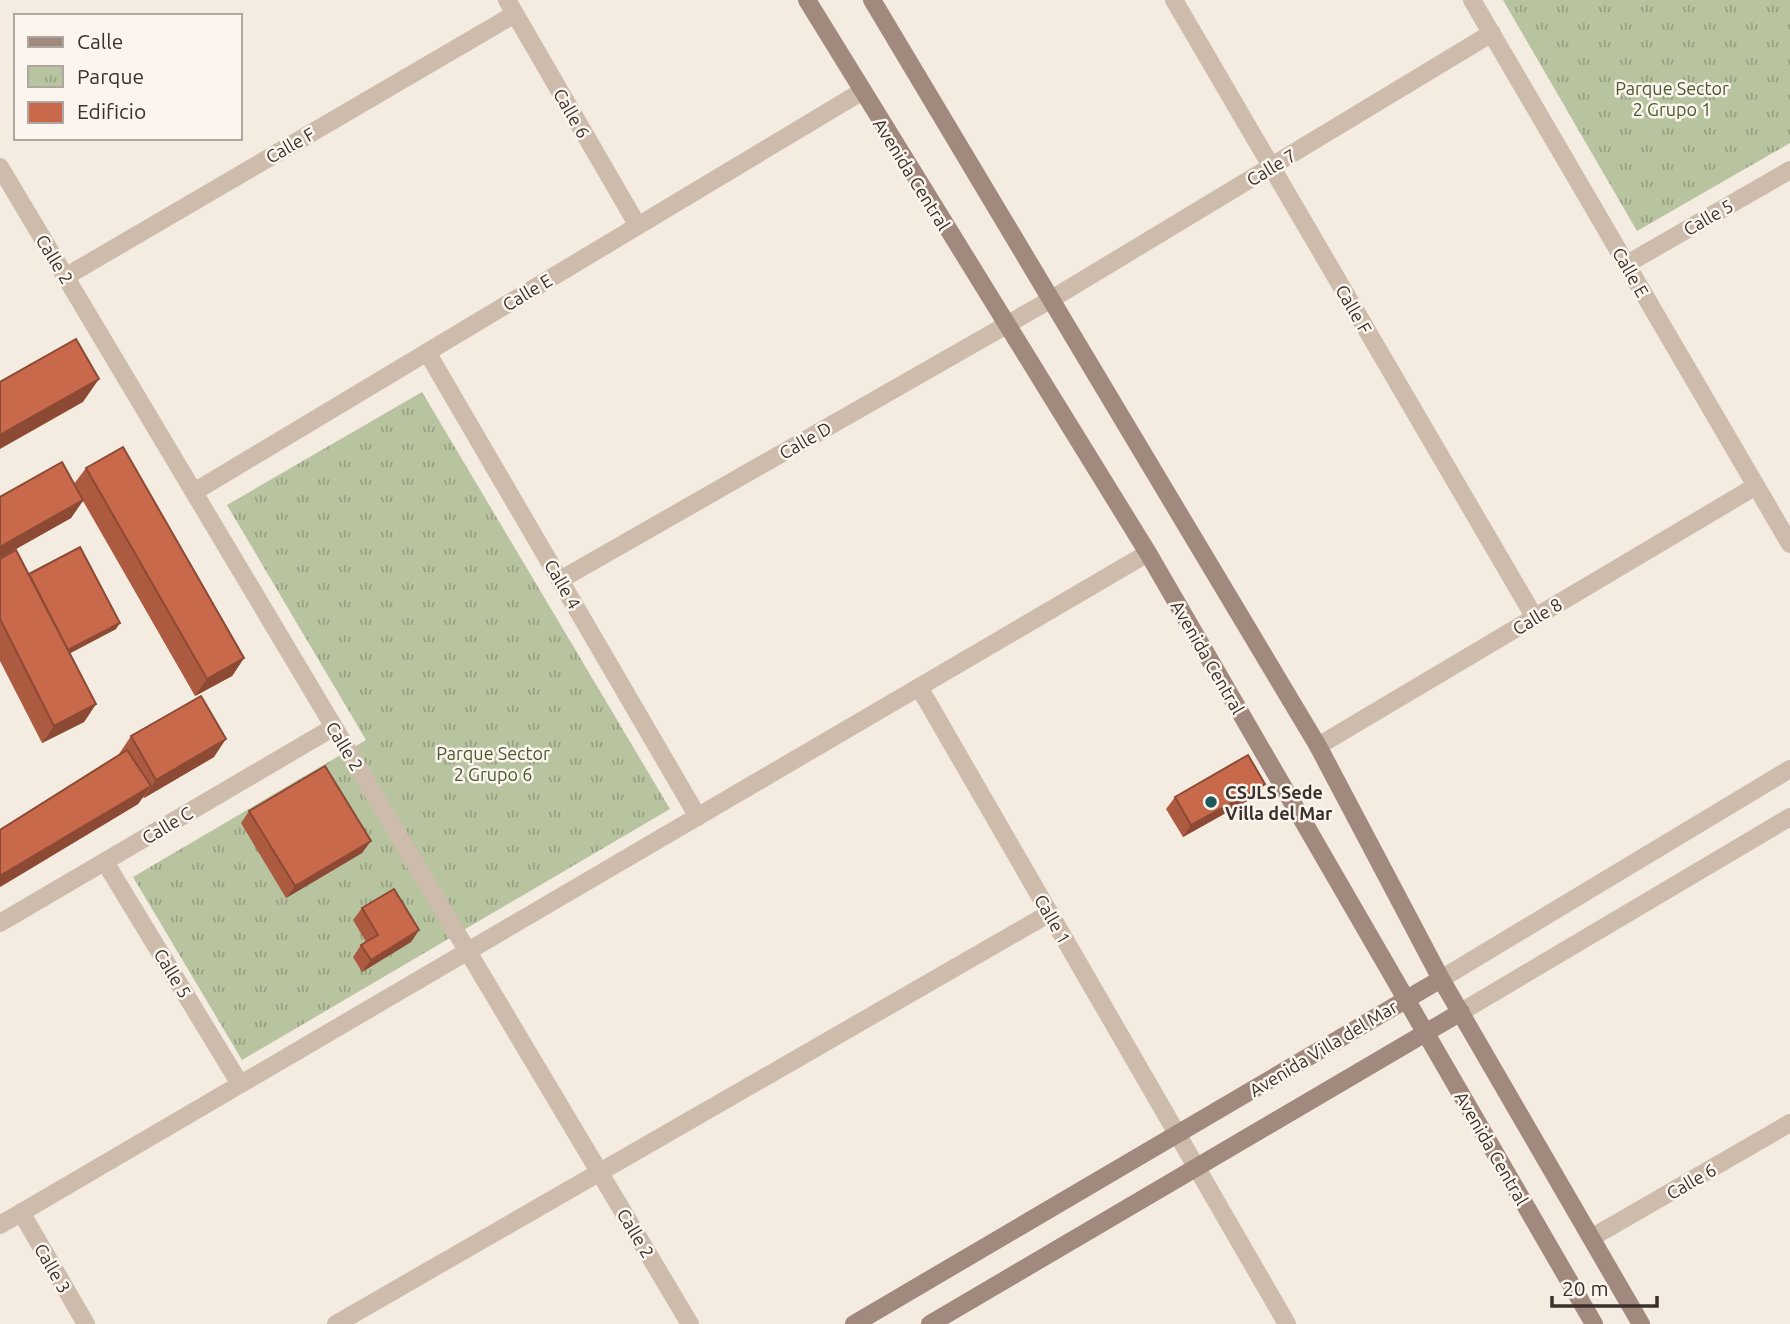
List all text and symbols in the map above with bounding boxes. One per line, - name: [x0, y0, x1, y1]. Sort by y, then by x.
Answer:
- legend: [14, 14, 242, 140]
- text: Calle: [77, 29, 123, 53]
- text: Parque: [77, 64, 144, 88]
- park label: Parque Sector 2 Grupo 1: [1615, 78, 1729, 119]
- street label: Calle 6: [550, 85, 594, 141]
- text: Edificio: [77, 99, 146, 123]
- street label: Avenida Central: [870, 115, 954, 234]
- street label: Calle F: [262, 123, 318, 167]
- street label: Calle 7: [1243, 145, 1299, 189]
- street label: Calle 5: [1680, 195, 1736, 239]
- street label: Calle 2: [33, 231, 77, 287]
- street label: Calle E: [1609, 244, 1653, 300]
- street label: Calle E: [499, 270, 555, 314]
- street label: Calle F: [1332, 281, 1376, 337]
- street label: Calle D: [776, 417, 834, 463]
- street label: Calle 4: [541, 556, 585, 612]
- street label: Calle 8: [1509, 594, 1565, 638]
- street label: Avenida Central: [1167, 597, 1249, 718]
- street label: Calle 2: [323, 718, 367, 774]
- park label: Parque Sector 2 Grupo 6: [436, 743, 550, 784]
- place label: CSJLS Sede Villa del Mar: [1225, 782, 1333, 823]
- marker: CSJLS Sede Villa del Mar: [1203, 794, 1219, 810]
- street label: Calle C: [138, 802, 196, 848]
- street label: Calle 1: [1031, 891, 1075, 947]
- street label: Calle 5: [151, 945, 195, 1001]
- street label: Avenida Villa del Mar: [1245, 996, 1401, 1100]
- street label: Avenida Central: [1451, 1088, 1533, 1209]
- street label: Calle 6: [1663, 1159, 1719, 1203]
- street label: Calle 2: [614, 1205, 658, 1261]
- street label: Calle 3: [31, 1240, 75, 1296]
- scale bar: [1552, 1264, 1657, 1308]
- text: 20 m: [1562, 1276, 1609, 1300]

